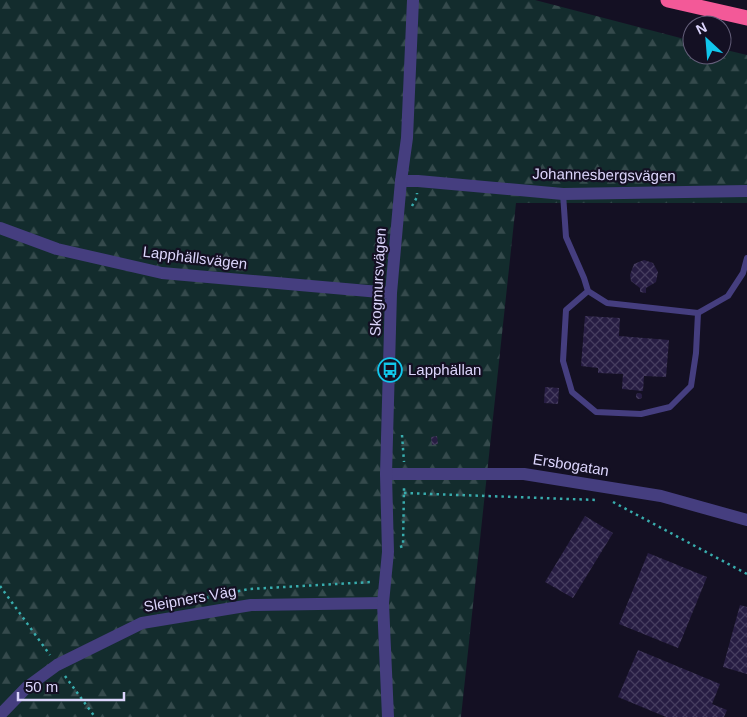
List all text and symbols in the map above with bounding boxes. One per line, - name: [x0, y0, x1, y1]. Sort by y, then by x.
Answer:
- north arrow: [682, 15, 732, 65]
- text: N: [693, 19, 709, 38]
- street label: Johannesbergsvägen: [532, 165, 676, 184]
- street label: Skogmursvägen: [366, 227, 389, 337]
- street label: Lapphällsvägen: [142, 243, 248, 272]
- bus stop icon: Lapphällan: [377, 357, 403, 383]
- place label: Lapphällan: [408, 361, 481, 378]
- street label: Ersbogatan: [532, 450, 610, 479]
- street label: Sleipners Väg: [142, 582, 237, 615]
- scale bar: [18, 670, 124, 702]
- text: 50 m: [25, 678, 58, 695]

